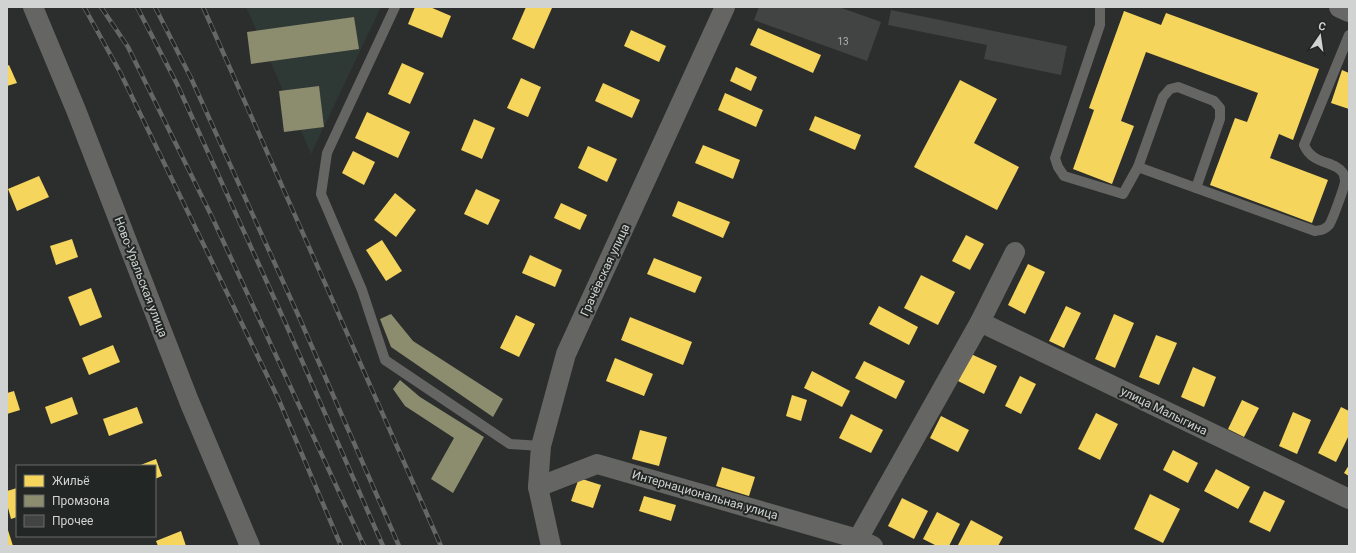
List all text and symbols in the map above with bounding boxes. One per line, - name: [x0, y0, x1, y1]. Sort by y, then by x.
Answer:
- north arrow: [1300, 16, 1340, 56]
- text: С: [1317, 20, 1327, 34]
- house number: 13: [837, 36, 849, 47]
- street label: Ново-Уральская улица: [112, 215, 170, 339]
- street label: Грачёвская улица: [577, 222, 633, 318]
- street label: улица Малыгина: [1118, 384, 1210, 438]
- legend: [16, 465, 156, 537]
- street label: Интернациональная улица: [630, 467, 780, 523]
- text: Жильё: [52, 474, 90, 488]
- text: Промзона: [52, 494, 109, 508]
- text: Прочее: [52, 514, 93, 528]

